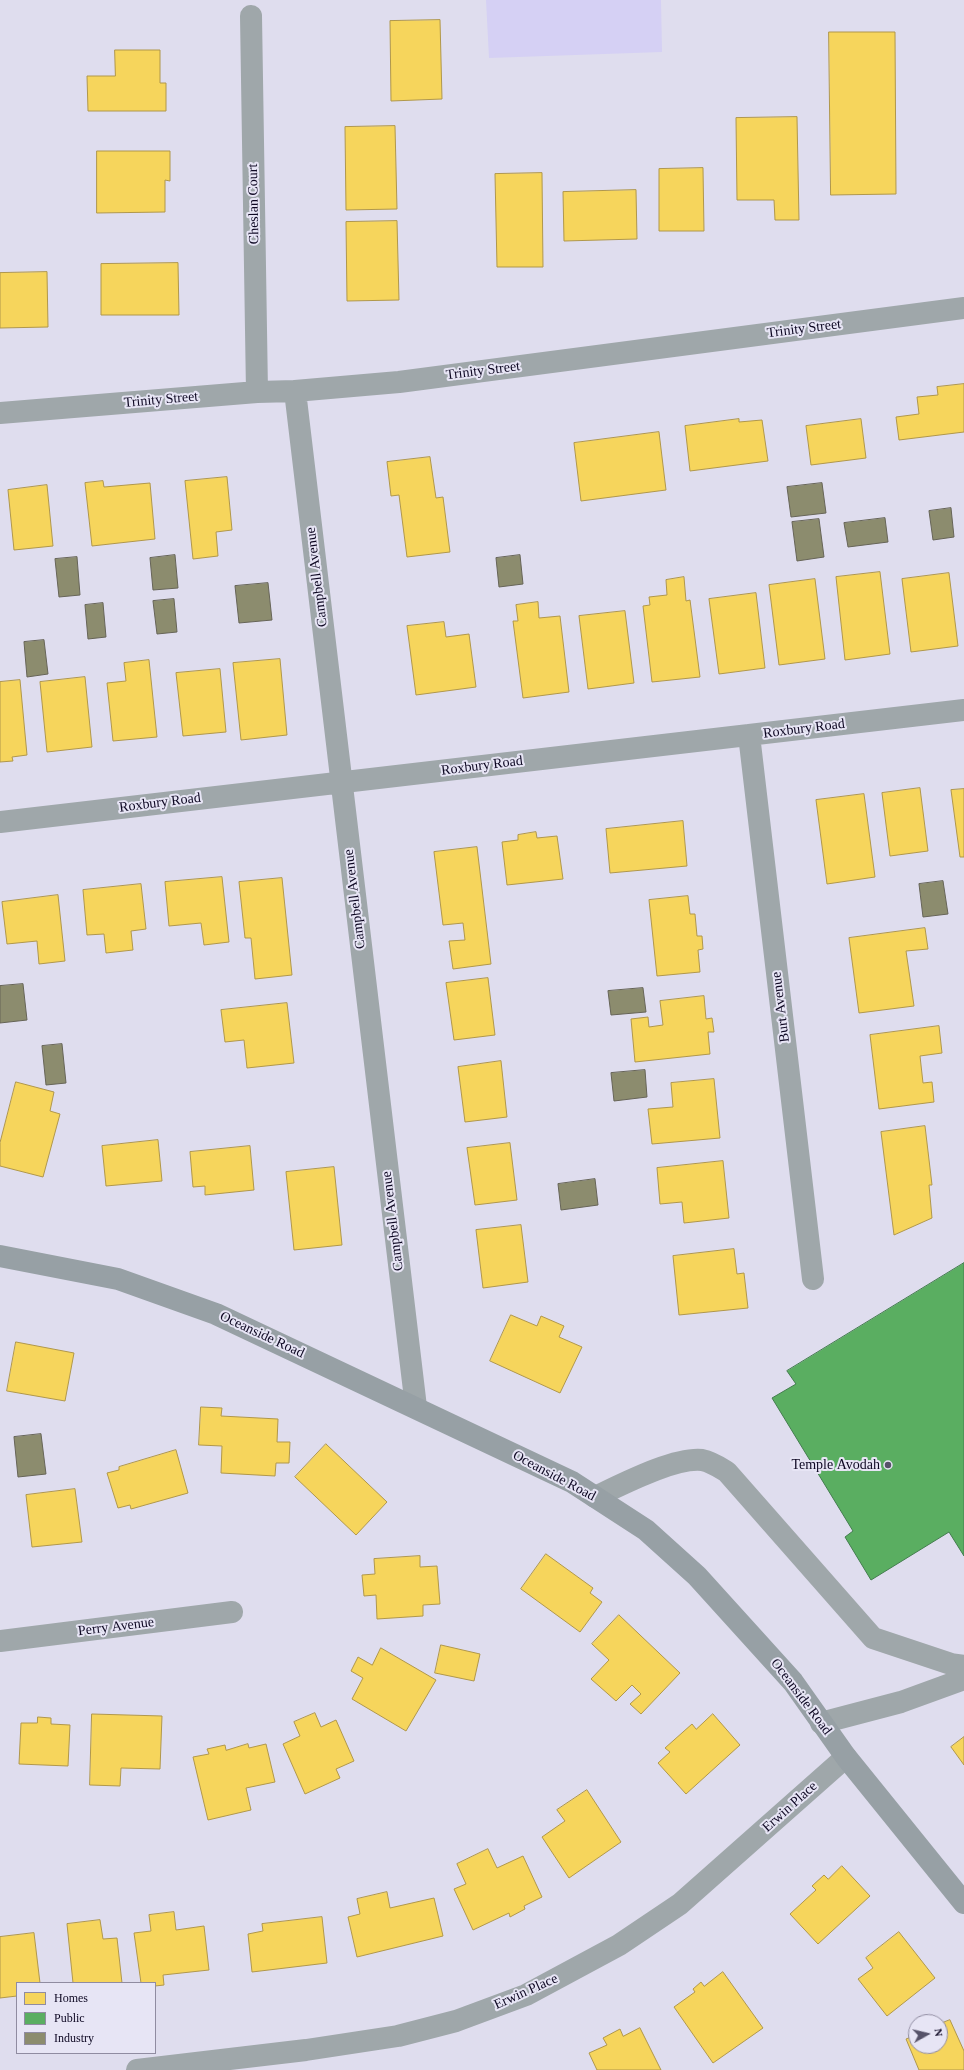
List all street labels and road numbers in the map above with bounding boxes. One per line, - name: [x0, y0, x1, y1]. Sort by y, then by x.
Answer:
- street label: Cheslan Court: [245, 164, 263, 244]
- street label: Trinity Street: [766, 316, 842, 342]
- street label: Trinity Street: [445, 358, 521, 384]
- street label: Trinity Street: [123, 388, 199, 412]
- street label: Campbell Avenue: [303, 526, 331, 628]
- street label: Roxbury Road: [762, 716, 846, 742]
- street label: Roxbury Road: [440, 753, 524, 779]
- street label: Roxbury Road: [118, 790, 202, 816]
- street label: Campbell Avenue: [341, 848, 369, 950]
- street label: Burt Avenue: [768, 971, 794, 1043]
- street label: Campbell Avenue: [379, 1170, 407, 1272]
- street label: Oceanside Road: [217, 1308, 307, 1362]
- street label: Oceanside Road: [510, 1447, 598, 1505]
- street label: Perry Avenue: [77, 1614, 155, 1640]
- street label: Oceanside Road: [767, 1655, 835, 1739]
- street label: Erwin Place: [759, 1778, 821, 1836]
- street label: Erwin Place: [492, 1970, 560, 2014]

